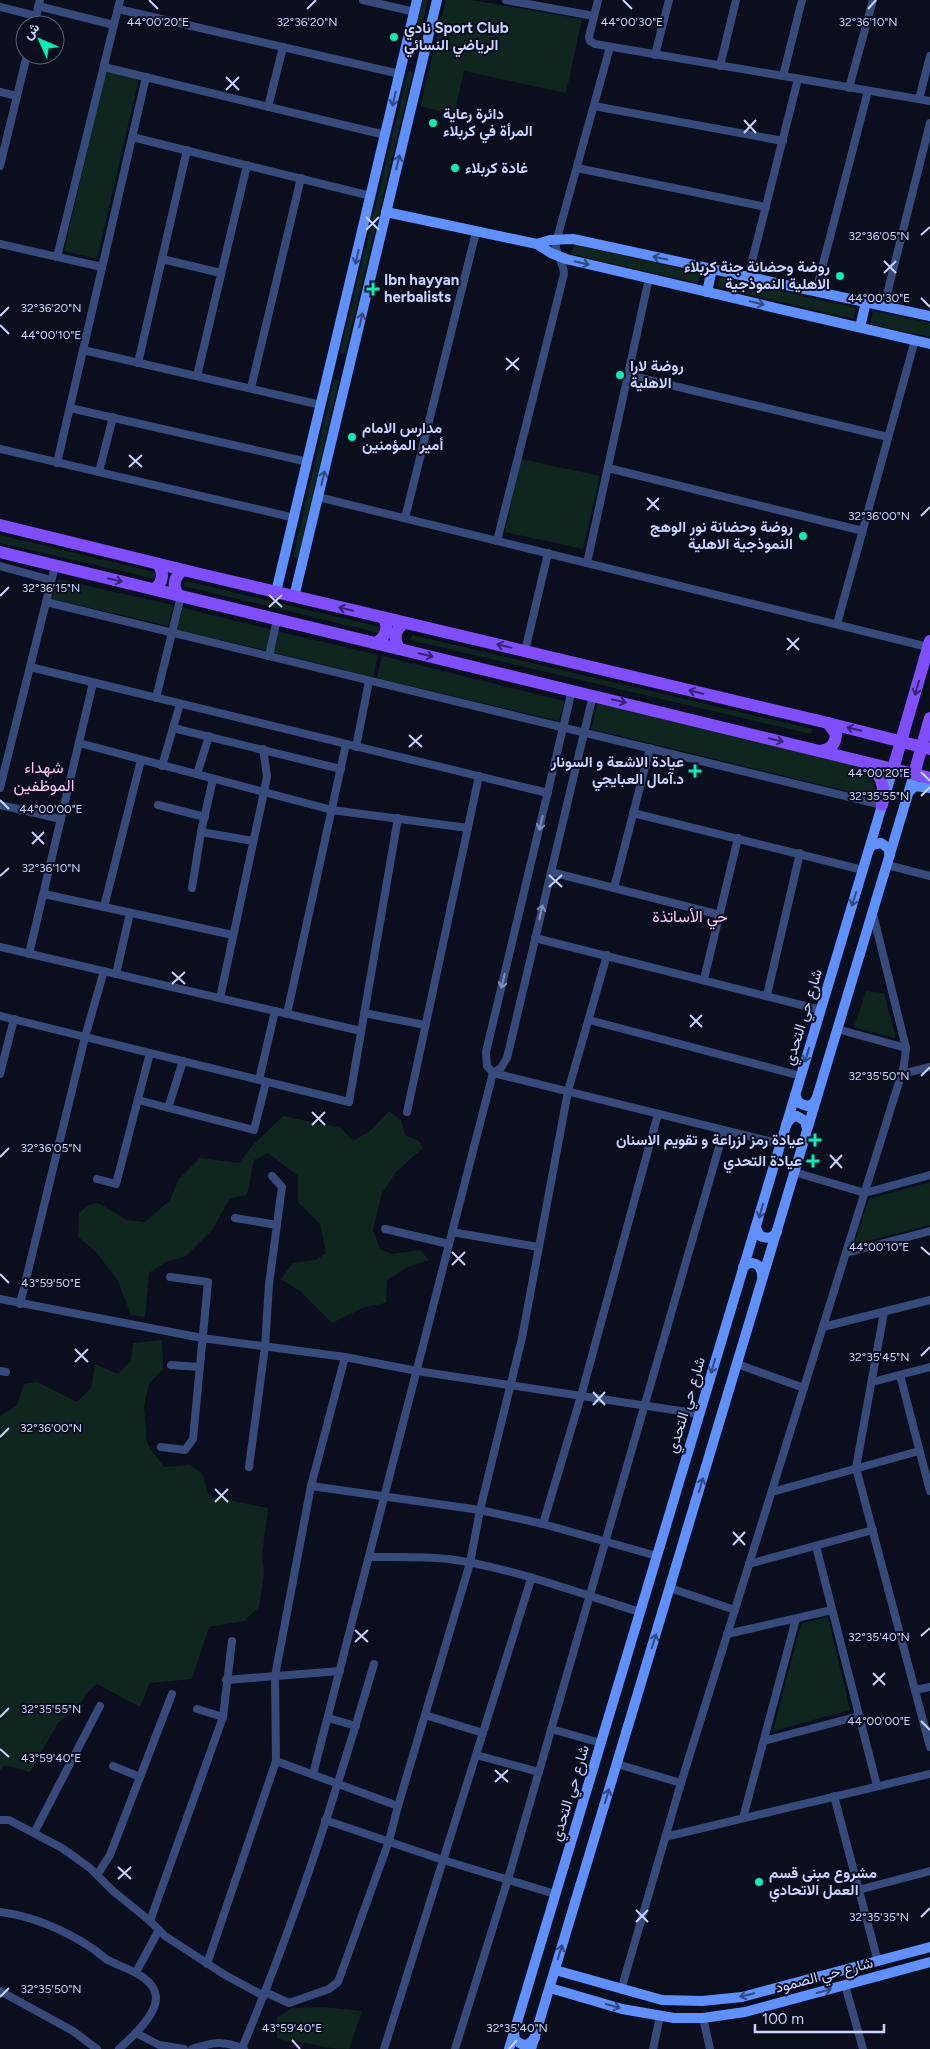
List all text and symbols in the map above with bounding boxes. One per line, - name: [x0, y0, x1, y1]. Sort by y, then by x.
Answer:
- north arrow: [15, 15, 65, 65]
- text: 44°00'20"E: [127, 15, 189, 29]
- text: 32°36'20"N: [277, 15, 337, 29]
- text: 44°00'30"E: [601, 15, 663, 29]
- text: 32°36'10"N: [838, 15, 898, 29]
- text: ش: [19, 19, 43, 43]
- place label: نادي Sport Club الرياضي النسائي: [404, 19, 509, 58]
- marker: نادي Sport Club الرياضي النسائي: [388, 31, 400, 43]
- one-way arrow: [389, 90, 398, 106]
- place label: دائرة رعاية المرأة في كربلاء: [443, 105, 533, 144]
- marker: دائرة رعاية المرأة في كربلاء: [427, 117, 439, 129]
- one-way arrow: [394, 154, 404, 170]
- place label: غادة كربلاء: [465, 159, 528, 177]
- marker: غادة كربلاء: [449, 162, 461, 174]
- text: 32°36'05"N: [848, 229, 910, 243]
- one-way arrow: [352, 248, 361, 264]
- one-way arrow: [652, 253, 668, 262]
- place label: روضة وحضانة جنة كربلاء الاهلية النموذجية: [684, 258, 830, 293]
- one-way arrow: [573, 259, 589, 268]
- marker: روضة وحضانة جنة كربلاء الاهلية النموذجية: [834, 270, 846, 282]
- place label: Ibn hayyan herbalists: [384, 271, 459, 306]
- marker: Ibn hayyan herbalists: [366, 282, 380, 296]
- text: 44°00'30"E: [848, 291, 910, 305]
- one-way arrow: [748, 299, 764, 308]
- text: 32°36'20"N: [21, 301, 81, 315]
- one-way arrow: [357, 312, 366, 328]
- text: 44°00'10"E: [21, 328, 81, 342]
- place label: روضة لارا الاهلية: [630, 357, 684, 392]
- marker: روضة لارا الاهلية: [614, 369, 626, 381]
- place label: مدارس الامام أمير المؤمنين: [362, 419, 444, 454]
- marker: مدارس الامام أمير المؤمنين: [346, 431, 358, 443]
- one-way arrow: [319, 471, 328, 487]
- text: 32°36'00"N: [848, 509, 910, 523]
- place label: روضة وحضانة نور الوهج النموذجية الاهلية: [650, 518, 793, 553]
- marker: روضة وحضانة نور الوهج النموذجية الاهلية: [797, 530, 809, 542]
- one-way arrow: [107, 576, 123, 585]
- text: 32°36'15"N: [22, 581, 80, 595]
- one-way arrow: [338, 604, 354, 613]
- one-way arrow: [496, 641, 512, 650]
- one-way arrow: [418, 651, 434, 660]
- one-way arrow: [911, 680, 921, 696]
- one-way arrow: [689, 687, 705, 696]
- one-way arrow: [610, 697, 626, 706]
- one-way arrow: [847, 724, 863, 733]
- one-way arrow: [768, 736, 784, 745]
- place label: عيادة الاشعة و السونار د.آمال العبايجي: [550, 753, 684, 792]
- district label: شهداء الموظفين: [14, 758, 74, 796]
- marker: عيادة الاشعة و السونار د.آمال العبايجي: [688, 764, 702, 778]
- text: 44°00'20"E: [848, 766, 910, 780]
- text: 32°35'55"N: [849, 789, 909, 803]
- text: 44°00'00"E: [19, 802, 83, 816]
- one-way arrow: [536, 814, 545, 830]
- text: 32°36'10"N: [21, 861, 81, 875]
- one-way arrow: [848, 891, 858, 907]
- one-way arrow: [537, 904, 546, 920]
- district label: حي الأساتذة: [652, 907, 728, 930]
- street label: شارع حي التحدي: [780, 967, 830, 1068]
- one-way arrow: [498, 972, 507, 988]
- one-way arrow: [802, 1047, 812, 1063]
- text: 32°35'50"N: [848, 1069, 910, 1083]
- place label: عيادة رمز لزراعة و تقويم الاسنان: [616, 1131, 804, 1150]
- marker: عيادة رمز لزراعة و تقويم الاسنان: [808, 1133, 822, 1147]
- text: 32°36'05"N: [20, 1141, 82, 1155]
- place label: عيادة التحدي: [723, 1152, 802, 1174]
- marker: عيادة التحدي: [806, 1154, 820, 1168]
- one-way arrow: [755, 1202, 765, 1218]
- text: 44°00'10"E: [849, 1240, 909, 1254]
- text: 43°59'50"E: [21, 1276, 81, 1290]
- text: 32°35'45"N: [849, 1350, 909, 1364]
- street label: شارع حي التحدي: [663, 1355, 713, 1456]
- one-way arrow: [708, 1358, 718, 1374]
- text: 32°36'00"N: [20, 1421, 82, 1435]
- one-way arrow: [696, 1477, 706, 1493]
- text: 32°35'40"N: [848, 1630, 910, 1644]
- one-way arrow: [649, 1633, 659, 1649]
- text: 32°35'55"N: [21, 1702, 81, 1716]
- text: 44°00'00"E: [847, 1714, 911, 1728]
- street label: شارع حي التحدي: [547, 1743, 597, 1844]
- text: 43°59'40"E: [21, 1751, 81, 1765]
- one-way arrow: [603, 1789, 613, 1805]
- place label: مشروع مبنى قسم العمل الاتحادي: [769, 1864, 877, 1903]
- marker: مشروع مبنى قسم العمل الاتحادي: [753, 1876, 765, 1888]
- text: 32°35'35"N: [849, 1910, 909, 1924]
- one-way arrow: [556, 1944, 566, 1960]
- street label: شارع حي الصمود: [773, 1953, 876, 2001]
- text: 32°35'50"N: [20, 1982, 82, 1996]
- one-way arrow: [815, 1985, 831, 1995]
- one-way arrow: [740, 1991, 756, 2000]
- one-way arrow: [605, 2002, 621, 2012]
- scale bar: [755, 2002, 884, 2034]
- text: 100 m: [762, 2010, 804, 2028]
- text: 43°59'40"E: [262, 2021, 322, 2035]
- text: 32°35'40"N: [486, 2021, 548, 2035]

